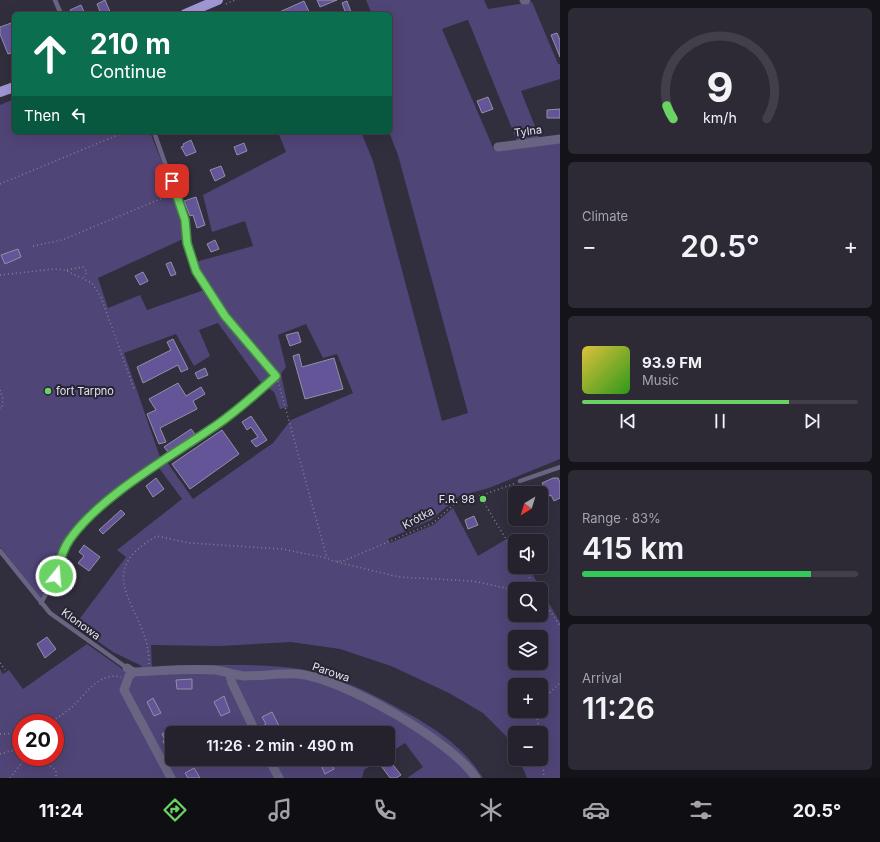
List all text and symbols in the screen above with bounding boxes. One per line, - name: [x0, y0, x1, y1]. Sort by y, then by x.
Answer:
- text: 210 m: [90, 27, 171, 61]
- icon: ahead: [24, 28, 76, 80]
- text: Continue: [90, 61, 167, 82]
- text: 9: [706, 62, 734, 112]
- icon: left: [68, 104, 90, 126]
- text: Then: [24, 106, 60, 125]
- text: km/h: [703, 109, 737, 126]
- street label: Tylna: [513, 122, 543, 140]
- pin: [155, 164, 189, 198]
- icon: arrive: [161, 170, 183, 192]
- text: Climate: [582, 208, 628, 224]
- text: 20.5°: [680, 228, 760, 264]
- text: −: [582, 233, 597, 259]
- text: +: [843, 233, 858, 259]
- text: 93.9 FM: [642, 353, 702, 372]
- text: Music: [642, 372, 679, 388]
- place label: fort Tarpno: [56, 384, 114, 398]
- marker: fort Tarpno: [43, 386, 53, 396]
- icon: previous: [617, 410, 639, 432]
- icon: pause: [709, 410, 731, 432]
- icon: next: [801, 410, 823, 432]
- north arrow: [508, 486, 548, 526]
- map controls: [508, 486, 548, 766]
- place label: F.R. 98: [439, 492, 475, 506]
- marker: F.R. 98: [478, 494, 488, 504]
- street label: Krótka: [400, 504, 436, 532]
- text: Range · 83%: [582, 510, 661, 526]
- text: 415 km: [582, 530, 684, 566]
- button: sound: [508, 534, 548, 574]
- position arrow: [35, 555, 77, 597]
- button: search: [508, 582, 548, 622]
- street label: Klonowa: [59, 605, 103, 643]
- button: layers: [508, 630, 548, 670]
- street label: Parowa: [310, 659, 352, 685]
- text: Arrival: [582, 670, 622, 686]
- button: +: [508, 678, 548, 718]
- text: 11:26: [582, 690, 655, 726]
- speed limit sign: 20: [12, 714, 64, 766]
- button: −: [508, 726, 548, 766]
- text: 11:26 · 2 min · 490 m: [206, 736, 354, 755]
- icon: directions: [161, 796, 189, 824]
- icon: music: [266, 796, 294, 824]
- icon: phone: [371, 796, 399, 824]
- icon: climate: [477, 796, 505, 824]
- icon: car: [582, 796, 610, 824]
- icon: filters: [687, 796, 715, 824]
- text: 11:24: [39, 800, 83, 821]
- text: 20.5°: [793, 800, 841, 821]

